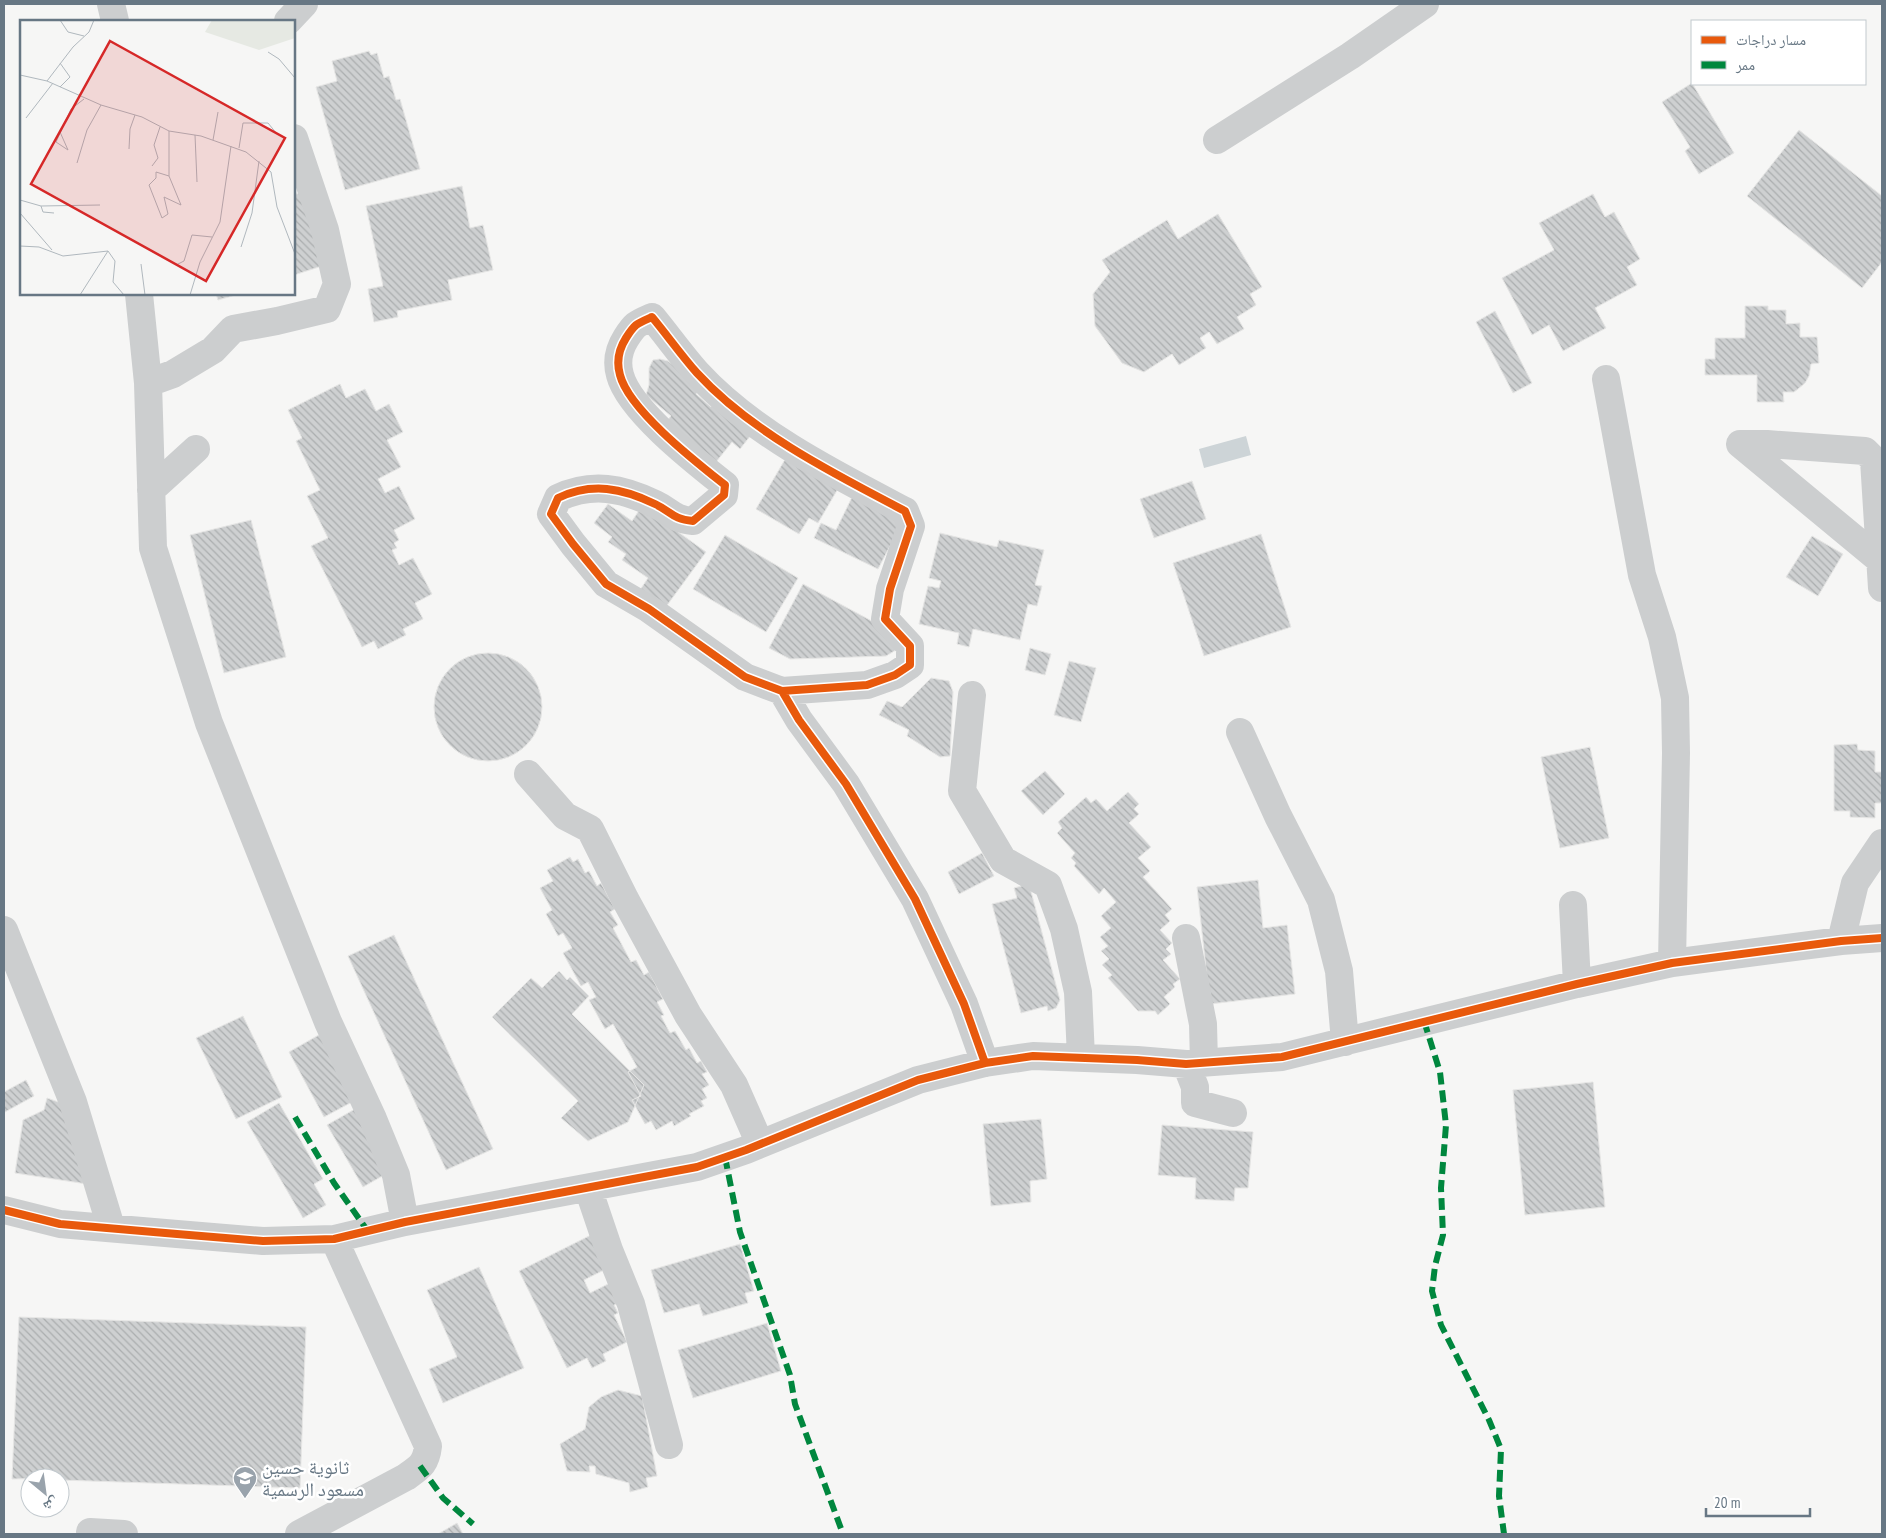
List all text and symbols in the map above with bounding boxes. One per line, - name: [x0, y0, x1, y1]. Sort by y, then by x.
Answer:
- inset map: [20, 20, 295, 295]
- legend: [1691, 20, 1866, 85]
- text: مسار دراجات: [1736, 30, 1806, 49]
- text: ممر: [1735, 55, 1755, 74]
- place label: ثانوية حسين مسعود الرسمية: [262, 1455, 364, 1501]
- school or university icon: ثانوية حسين مسعود الرسمية: [232, 1465, 258, 1499]
- north arrow: [20, 1468, 70, 1518]
- scale bar: [1706, 1486, 1810, 1518]
- text: ش: [40, 1493, 62, 1516]
- text: 20 m: [1714, 1493, 1740, 1512]

